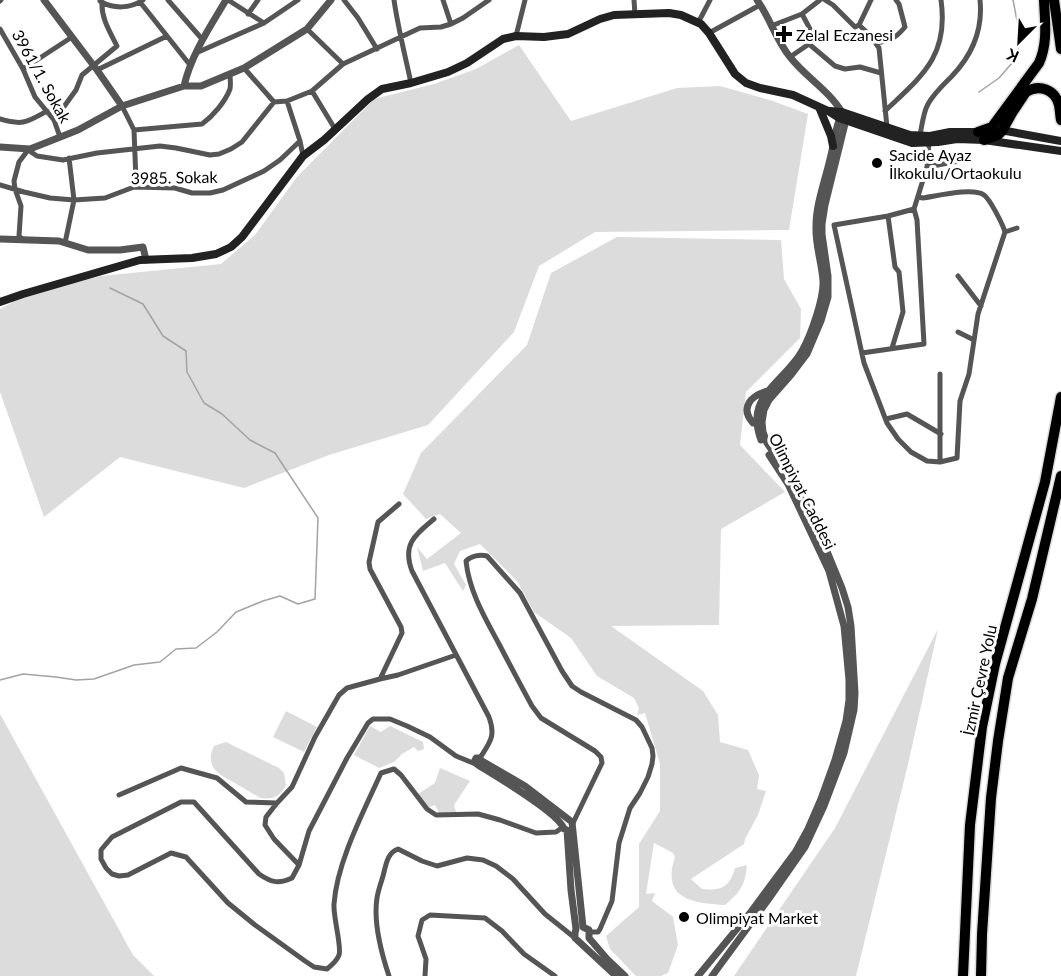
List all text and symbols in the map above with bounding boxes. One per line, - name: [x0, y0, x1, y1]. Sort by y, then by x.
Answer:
- north arrow: [989, 12, 1049, 72]
- place label: Zelal Eczanesi: [796, 25, 893, 44]
- street label: 3961/1. Sokak: [9, 26, 76, 127]
- marker: Zelal Eczanesi: [777, 27, 791, 41]
- text: K: [1003, 45, 1022, 67]
- place label: Sacide Ayaz İlkokulu/Ortaokulu: [889, 145, 1022, 182]
- marker: Sacide Ayaz İlkokulu/Ortaokulu: [870, 156, 884, 170]
- street label: 3985. Sokak: [130, 167, 218, 187]
- street label: Olimpiyat Caddesi: [766, 430, 840, 552]
- street label: İzmir Çevre Yolu: [958, 623, 1000, 737]
- place label: Olimpiyat Market: [696, 908, 818, 927]
- marker: Olimpiyat Market: [677, 910, 691, 924]

